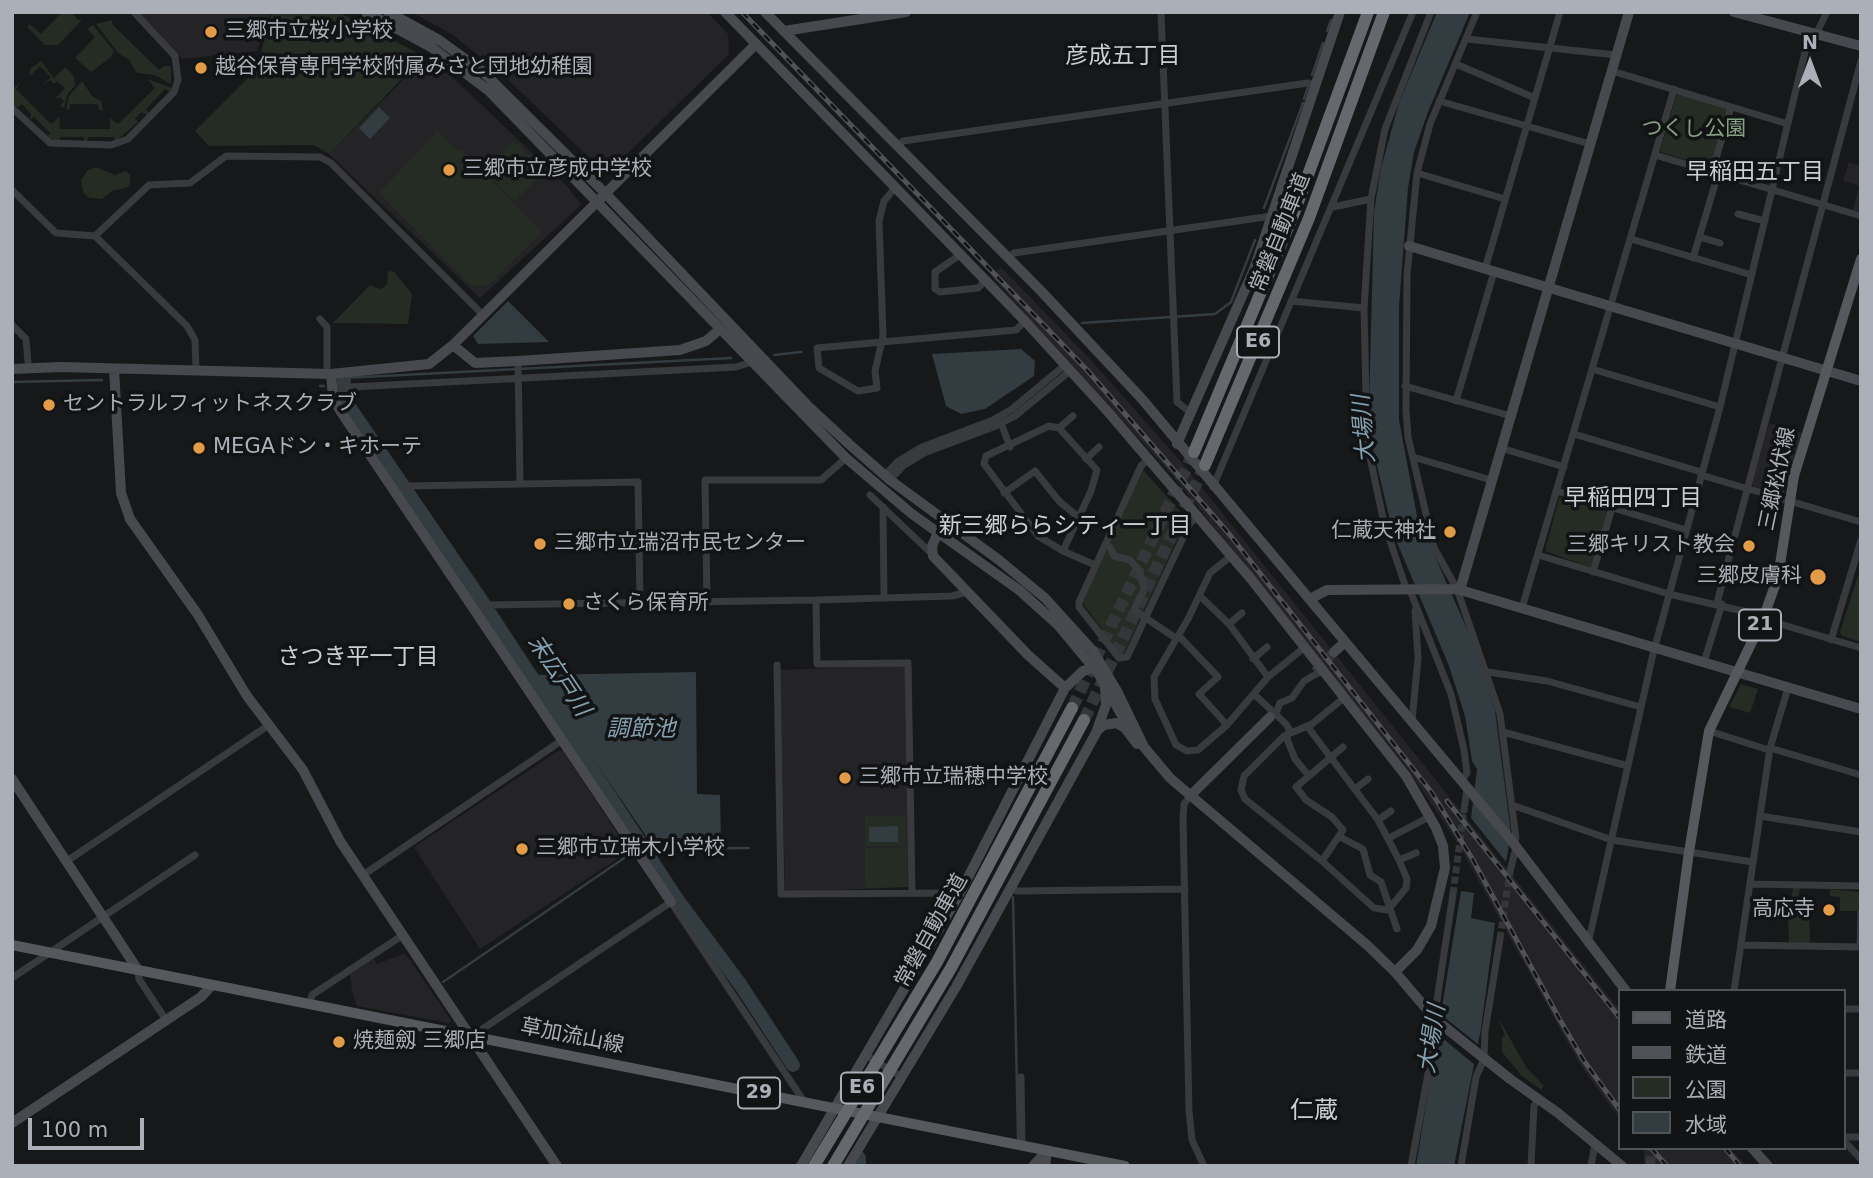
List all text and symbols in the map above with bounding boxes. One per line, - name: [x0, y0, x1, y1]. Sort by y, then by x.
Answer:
- place label: 三郷市立桜小学校: [225, 19, 393, 45]
- marker: 三郷市立桜小学校: [203, 24, 219, 40]
- north arrow: [1775, 28, 1845, 98]
- text: N: [1802, 31, 1818, 53]
- district label: 彦成五丁目: [1066, 43, 1180, 71]
- place label: 越谷保育専門学校附属みさと団地幼稚園: [215, 55, 593, 81]
- marker: 越谷保育専門学校附属みさと団地幼稚園: [193, 60, 209, 76]
- park label: つくし公園: [1642, 117, 1746, 143]
- place label: 三郷市立彦成中学校: [463, 157, 652, 183]
- district label: 早稲田五丁目: [1686, 159, 1824, 187]
- marker: 三郷市立彦成中学校: [441, 162, 457, 178]
- street label: 常磐自動車道: [1246, 170, 1316, 296]
- road number: E6: [1237, 326, 1279, 358]
- place label: セントラルフィットネスクラブ: [63, 392, 357, 418]
- water label: 大場川: [1348, 393, 1382, 465]
- marker: セントラルフィットネスクラブ: [41, 397, 57, 413]
- street label: 三郷松伏線: [1755, 425, 1801, 533]
- place label: MEGAドン・キホーテ: [213, 435, 422, 461]
- marker: MEGAドン・キホーテ: [191, 440, 207, 456]
- district label: 早稲田四丁目: [1564, 485, 1702, 513]
- district label: 新三郷ららシティ一丁目: [939, 513, 1191, 541]
- place label: 仁蔵天神社: [1331, 519, 1436, 545]
- marker: 仁蔵天神社: [1442, 524, 1458, 540]
- place label: 三郷市立瑞沼市民センター: [554, 531, 806, 557]
- place label: 三郷キリスト教会: [1567, 533, 1735, 559]
- marker: 三郷市立瑞沼市民センター: [532, 536, 548, 552]
- marker: 三郷キリスト教会: [1741, 538, 1757, 554]
- place label: 三郷皮膚科: [1697, 564, 1802, 590]
- marker: 三郷皮膚科: [1808, 567, 1828, 587]
- place label: さくら保育所: [583, 591, 709, 617]
- marker: さくら保育所: [561, 596, 577, 612]
- road number: 21: [1739, 610, 1781, 640]
- water label: 末広戸川: [521, 630, 595, 722]
- district label: さつき平一丁目: [278, 644, 438, 672]
- water label: 調節池: [607, 716, 675, 744]
- place label: 三郷市立瑞穂中学校: [859, 765, 1048, 791]
- marker: 三郷市立瑞穂中学校: [837, 770, 853, 786]
- place label: 三郷市立瑞木小学校: [536, 836, 725, 862]
- marker: 三郷市立瑞木小学校: [514, 841, 530, 857]
- street label: 常磐自動車道: [890, 870, 974, 992]
- place label: 高応寺: [1752, 897, 1815, 923]
- marker: 高応寺: [1821, 902, 1837, 918]
- legend: [1618, 989, 1845, 1150]
- water label: 大場川: [1414, 1003, 1452, 1075]
- text: 道路: [1685, 1008, 1727, 1032]
- street label: 草加流山線: [518, 1015, 626, 1059]
- place label: 焼麺劔 三郷店: [353, 1029, 486, 1055]
- marker: 焼麺劔 三郷店: [331, 1034, 347, 1050]
- text: 鉄道: [1685, 1043, 1727, 1067]
- road number: E6: [841, 1072, 883, 1104]
- road number: 29: [738, 1078, 780, 1108]
- text: 公園: [1685, 1078, 1727, 1102]
- district label: 仁蔵: [1290, 1098, 1338, 1126]
- scale bar: [32, 1104, 147, 1148]
- text: 水域: [1685, 1113, 1727, 1137]
- text: 100 m: [41, 1118, 108, 1142]

